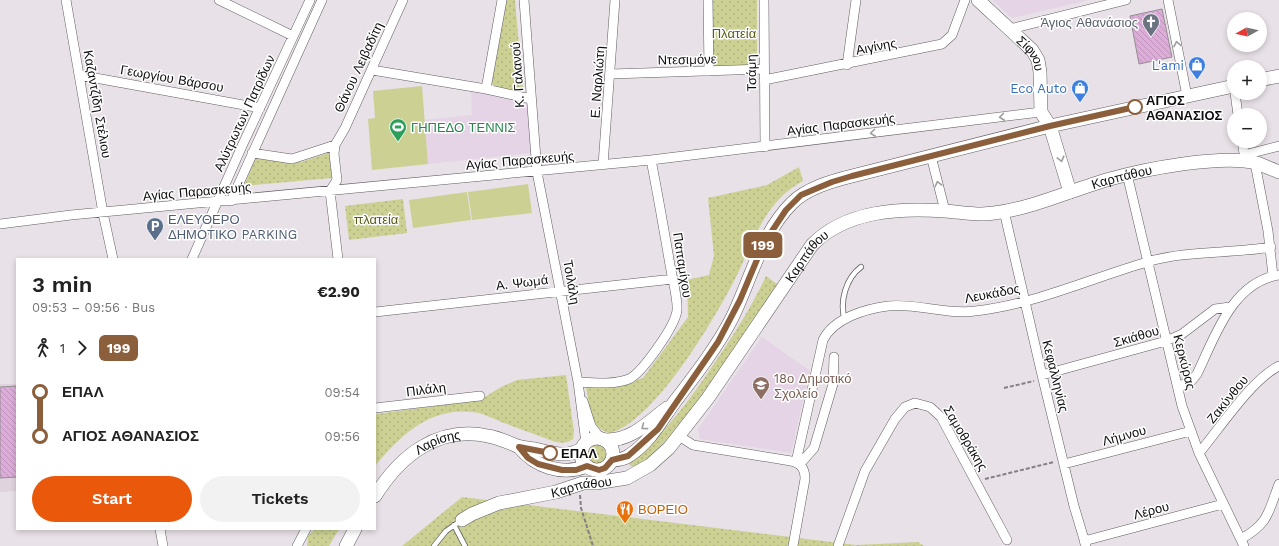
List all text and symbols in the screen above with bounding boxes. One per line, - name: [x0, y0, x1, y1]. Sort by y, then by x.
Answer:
- church icon: Άγιος Αθανάσιος: [1141, 12, 1161, 37]
- north arrow: [1227, 12, 1267, 52]
- map controls: [1227, 12, 1267, 148]
- place label: Άγιος Αθανάσιος: [1040, 15, 1138, 30]
- street label: Θάνου Λειβαδίτη: [331, 20, 386, 115]
- park label: Πλατεία: [712, 26, 757, 41]
- street label: Σίφνου: [1014, 33, 1047, 72]
- street label: Αιγίνης: [855, 35, 898, 58]
- one-way arrow: [1173, 41, 1182, 47]
- street label: Κ. Γαλανού: [508, 42, 527, 108]
- street label: Ε. Ναρλιώτη: [587, 45, 608, 119]
- street label: Καζαντζίδη Στέλιου: [81, 49, 114, 159]
- street label: Ντεσιμόνε: [657, 51, 717, 68]
- street label: Αλύτρωτων Πατρίδων: [211, 53, 278, 174]
- street label: Τσάμη: [744, 54, 759, 92]
- shop icon: L'ami: [1187, 55, 1207, 80]
- place label: L'ami: [1152, 58, 1184, 73]
- button: +: [1227, 60, 1267, 100]
- street label: Γεωργίου Βάρσου: [119, 62, 225, 95]
- shop icon: Eco Auto: [1070, 78, 1090, 103]
- place label: Eco Auto: [1010, 81, 1067, 96]
- place label: ΑΓΙΟΣ ΑΘΑΝΑΣΙΟΣ: [1146, 93, 1222, 123]
- marker: ΑΓΙΟΣ ΑΘΑΝΑΣΙΟΣ: [1127, 99, 1143, 115]
- button: −: [1227, 108, 1267, 148]
- street label: Αγίας Παρασκευής: [786, 110, 896, 139]
- one-way arrow: [999, 112, 1005, 121]
- sports icon: ΓΗΠΕΔΟ ΤΕΝΝΙΣ: [388, 117, 408, 142]
- place label: ΓΗΠΕΔΟ ΤΕΝΝΙΣ: [411, 120, 516, 135]
- one-way arrow: [870, 128, 876, 137]
- street label: Αγίας Παρασκευής: [465, 148, 575, 173]
- one-way arrow: [1056, 155, 1065, 162]
- street label: Καρπάθου: [1090, 162, 1153, 192]
- street label: Αγίας Παρασκευής: [142, 179, 252, 204]
- one-way arrow: [934, 181, 942, 187]
- place label: ΕΛΕΥΘΕΡΟ ΔΗΜΟΤΙΚΟ PARKING: [168, 212, 297, 242]
- park label: πλατεία: [354, 212, 399, 227]
- parking icon: ΕΛΕΥΘΕΡΟ ΔΗΜΟΤΙΚΟ PARKING: [145, 216, 165, 241]
- street label: Καρπάθου: [782, 227, 831, 285]
- street label: Παπαμίχου: [670, 231, 695, 299]
- line badge: 199: [740, 232, 786, 258]
- text: 199: [751, 237, 775, 253]
- street label: Τσιλάλη: [560, 259, 583, 306]
- text: 3 min: [32, 272, 92, 297]
- street label: Α. Ψωμά: [495, 272, 550, 293]
- street label: Λευκάδος: [963, 281, 1021, 306]
- text: €2.90: [317, 283, 360, 301]
- text: 09:53 – 09:56 · Bus: [32, 300, 155, 315]
- street label: Σκιάθου: [1112, 323, 1161, 350]
- street label: Κερκύρας: [1170, 333, 1199, 391]
- icon: walk: [32, 337, 54, 359]
- icon: forward: [71, 337, 93, 359]
- street label: Κεφαλληνίας: [1039, 338, 1072, 414]
- text: 199: [107, 340, 130, 356]
- text: 1: [60, 341, 65, 356]
- place label: 18ο Δημοτικό Σχολείο: [774, 371, 851, 401]
- street label: Ζακύνθου: [1204, 372, 1251, 426]
- school or university icon: 18ο Δημοτικό Σχολείο: [751, 375, 771, 400]
- street label: Πιλάλη: [405, 380, 447, 399]
- text: ΕΠΑΛ: [62, 383, 104, 401]
- text: 09:54: [325, 385, 360, 400]
- street label: Σαμοθράκης: [940, 403, 991, 473]
- one-way arrow: [641, 422, 648, 429]
- street label: Λήμνου: [1101, 422, 1148, 449]
- text: ΑΓΙΟΣ ΑΘΑΝΑΣΙΟΣ: [62, 427, 199, 445]
- street label: Λαρίσης: [412, 427, 461, 458]
- text: 09:56: [325, 429, 360, 444]
- marker: ΕΠΑΛ: [542, 445, 558, 461]
- place label: ΕΠΑΛ: [561, 446, 597, 461]
- street label: Καρπάθου: [550, 474, 613, 501]
- button: Start: [32, 476, 192, 522]
- button: Tickets: [200, 476, 360, 522]
- restaurant icon: ΒΟΡΕΙΟ: [615, 499, 635, 524]
- street label: Λέρου: [1132, 499, 1171, 522]
- place label: ΒΟΡΕΙΟ: [638, 502, 688, 517]

